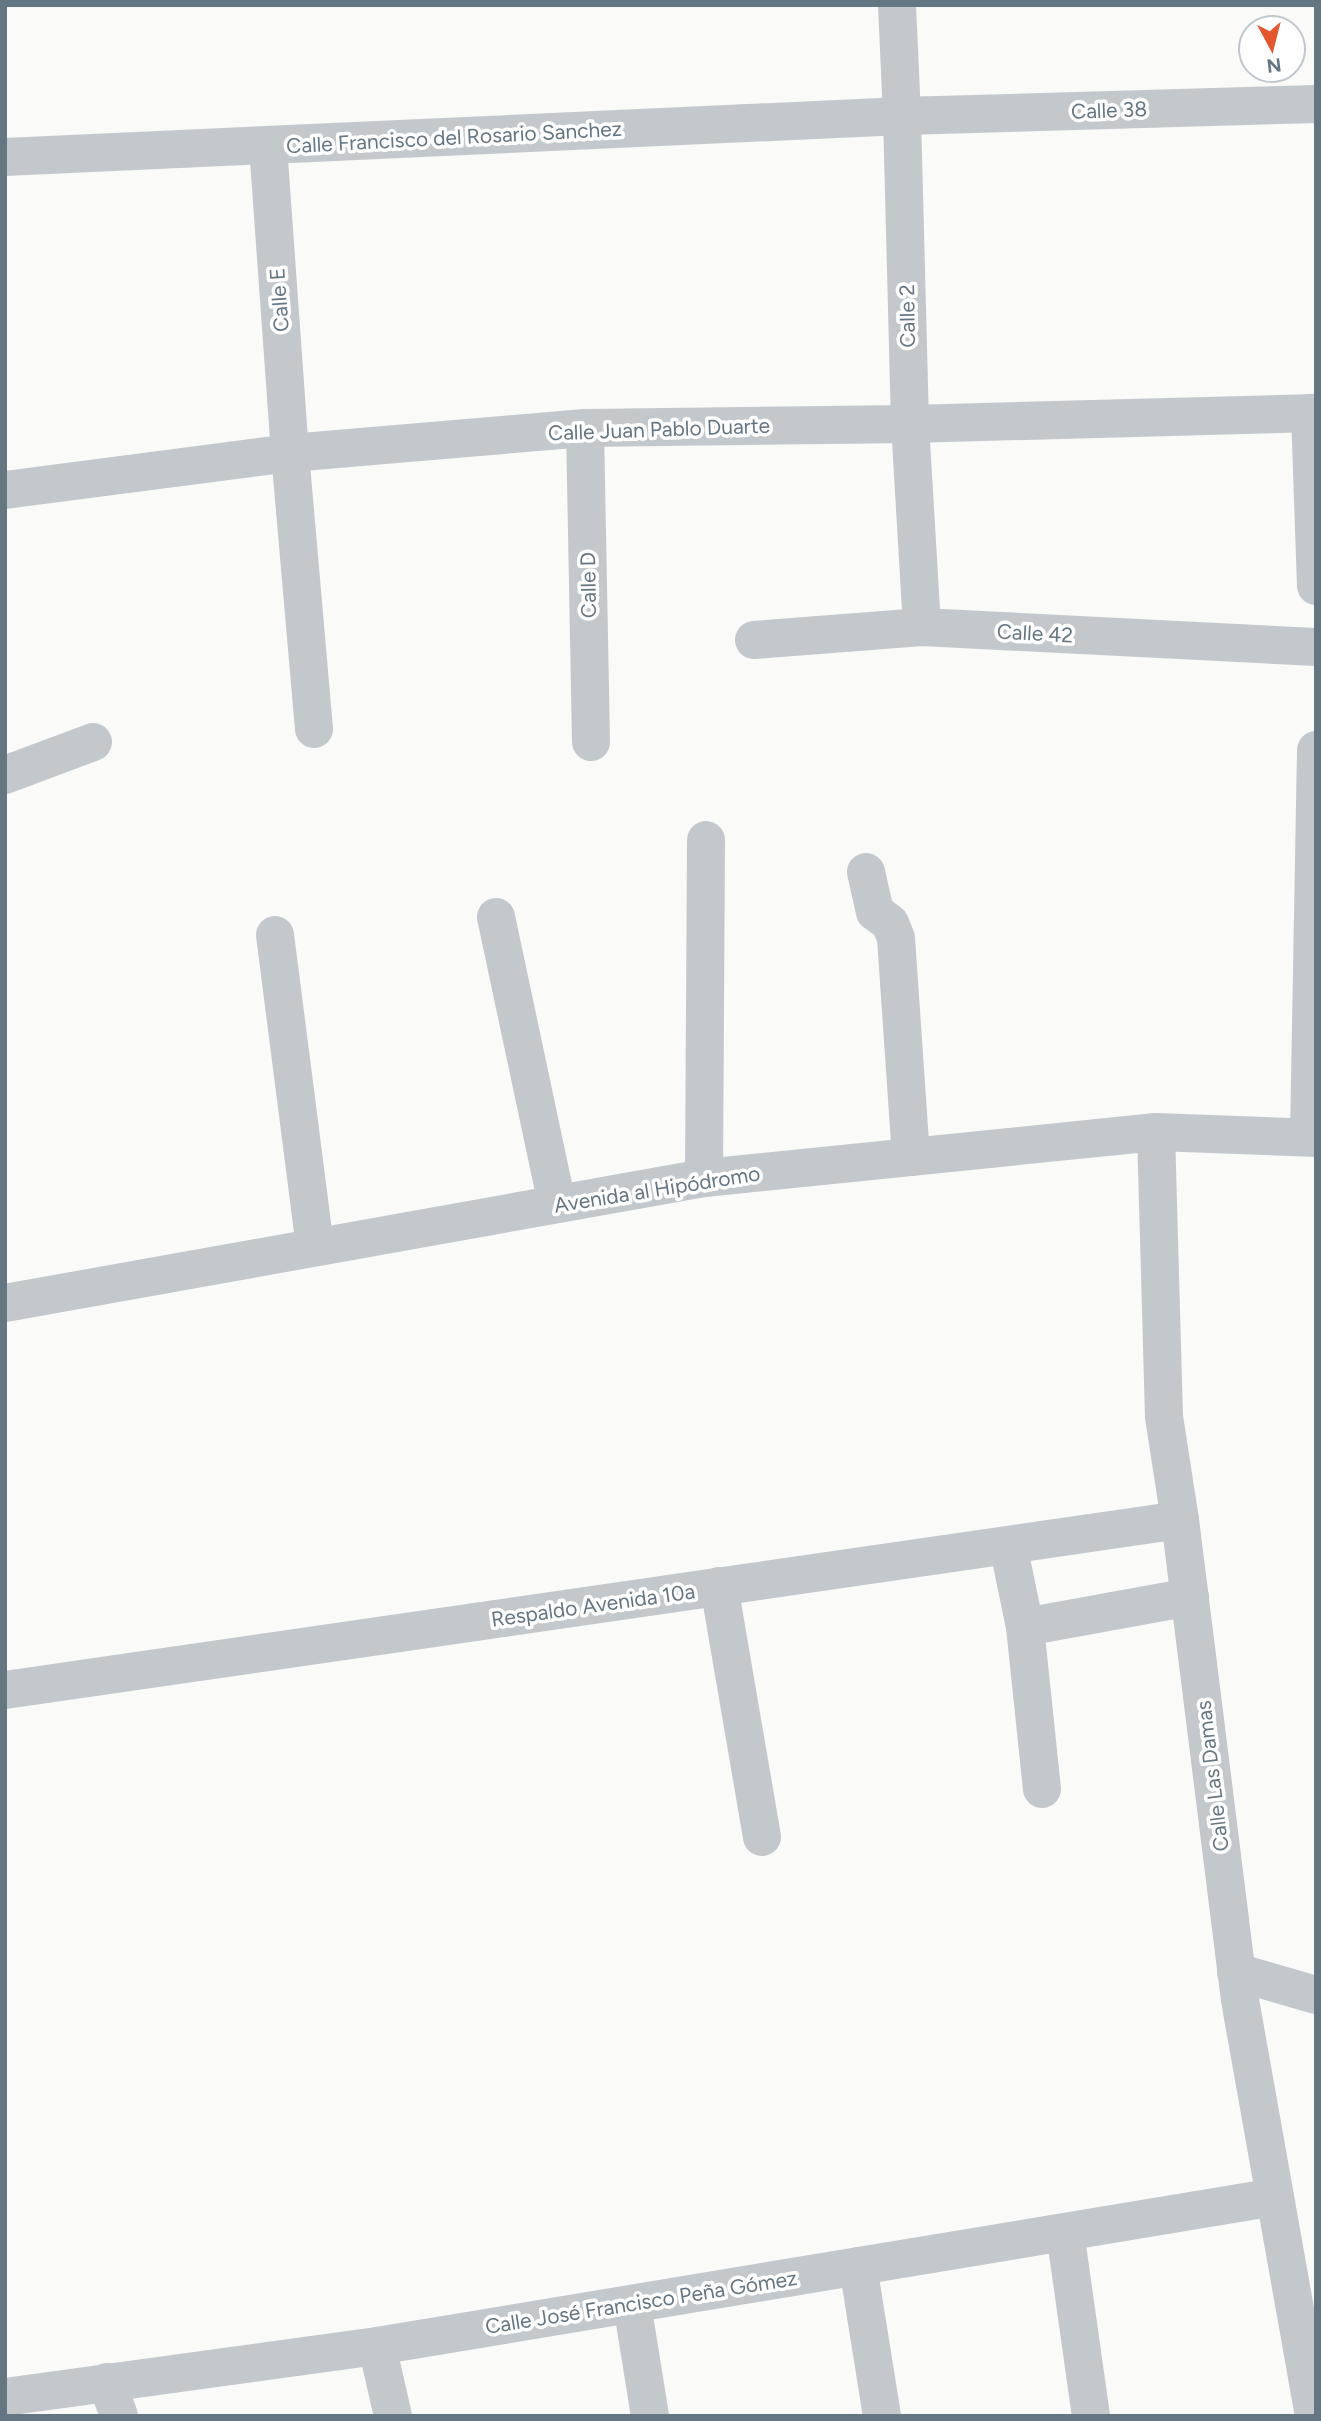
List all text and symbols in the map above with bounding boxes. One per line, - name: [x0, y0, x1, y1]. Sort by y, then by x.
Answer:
- north arrow: [1237, 14, 1307, 84]
- text: N: [1265, 53, 1283, 78]
- street label: Calle 38: [1071, 96, 1147, 124]
- street label: Calle Francisco del Rosario Sanchez: [286, 116, 622, 158]
- street label: Calle E: [264, 267, 294, 333]
- street label: Calle 2: [894, 284, 920, 348]
- street label: Calle Juan Pablo Duarte: [548, 413, 770, 445]
- street label: Calle D: [575, 552, 601, 618]
- street label: Calle 42: [996, 619, 1074, 647]
- street label: Avenida al Hipódromo: [552, 1160, 762, 1218]
- street label: Respaldo Avenida 10a: [489, 1578, 697, 1632]
- street label: Calle Las Damas: [1190, 1699, 1234, 1853]
- street label: Calle José Francisco Peña Gómez: [483, 2265, 799, 2339]

